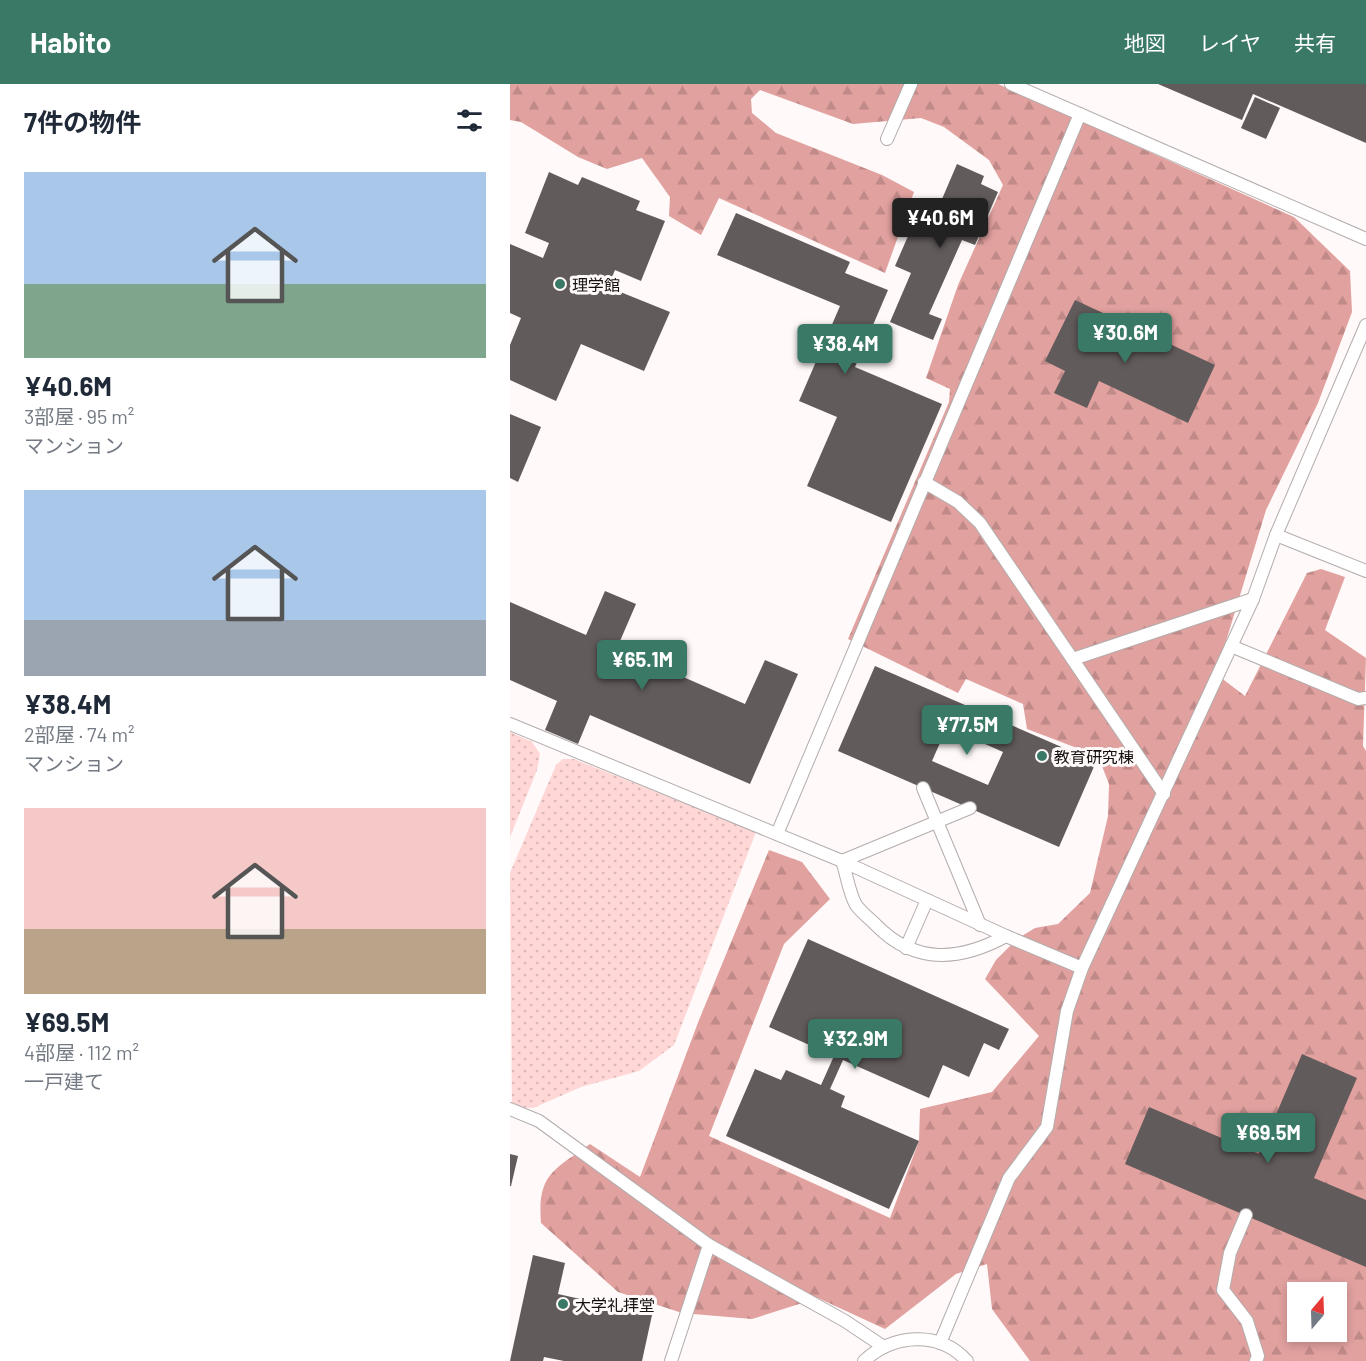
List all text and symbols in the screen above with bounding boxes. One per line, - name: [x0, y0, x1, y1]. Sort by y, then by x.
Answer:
- text: Habito: [30, 25, 111, 59]
- text: 地図: [1124, 30, 1166, 55]
- text: レイヤ: [1199, 30, 1261, 55]
- text: 共有: [1294, 30, 1336, 55]
- icon: filters: [453, 104, 486, 137]
- text: 7件の物件: [24, 106, 141, 137]
- pin: ¥40.6M: [891, 198, 989, 249]
- text: ¥40.6M: [906, 205, 974, 229]
- icon: home: [201, 211, 309, 319]
- place label: 理学館: [572, 275, 620, 294]
- marker: 理学館: [553, 277, 567, 291]
- pin: ¥30.6M: [1076, 313, 1174, 364]
- text: ¥30.6M: [1092, 320, 1158, 344]
- pin: ¥38.4M: [796, 324, 894, 375]
- text: ¥38.4M: [811, 331, 879, 355]
- text: ¥40.6M: [24, 370, 112, 401]
- text: 3部屋 · 95 m²: [24, 404, 134, 428]
- text: マンション: [24, 433, 124, 457]
- icon: home: [201, 529, 309, 637]
- pin: ¥65.1M: [593, 640, 691, 691]
- text: ¥65.1M: [611, 647, 673, 671]
- text: ¥38.4M: [24, 688, 111, 719]
- pin: ¥77.5M: [918, 705, 1016, 756]
- text: ¥77.5M: [936, 712, 998, 736]
- text: 2部屋 · 74 m²: [24, 722, 134, 746]
- place label: 教育研究棟: [1054, 747, 1134, 766]
- marker: 教育研究棟: [1035, 749, 1049, 763]
- text: マンション: [24, 751, 124, 775]
- icon: home: [201, 847, 309, 955]
- text: ¥69.5M: [24, 1006, 109, 1037]
- pin: ¥32.9M: [806, 1019, 904, 1070]
- text: ¥32.9M: [822, 1026, 888, 1050]
- text: 4部屋 · 112 m²: [24, 1040, 139, 1064]
- text: 一戸建て: [24, 1069, 104, 1093]
- pin: ¥69.5M: [1219, 1113, 1317, 1164]
- text: ¥69.5M: [1235, 1120, 1301, 1144]
- north arrow: [1287, 1282, 1347, 1342]
- map controls: [1287, 1282, 1347, 1342]
- place label: 大学礼拝堂: [575, 1295, 655, 1314]
- marker: 大学礼拝堂: [556, 1297, 570, 1311]

